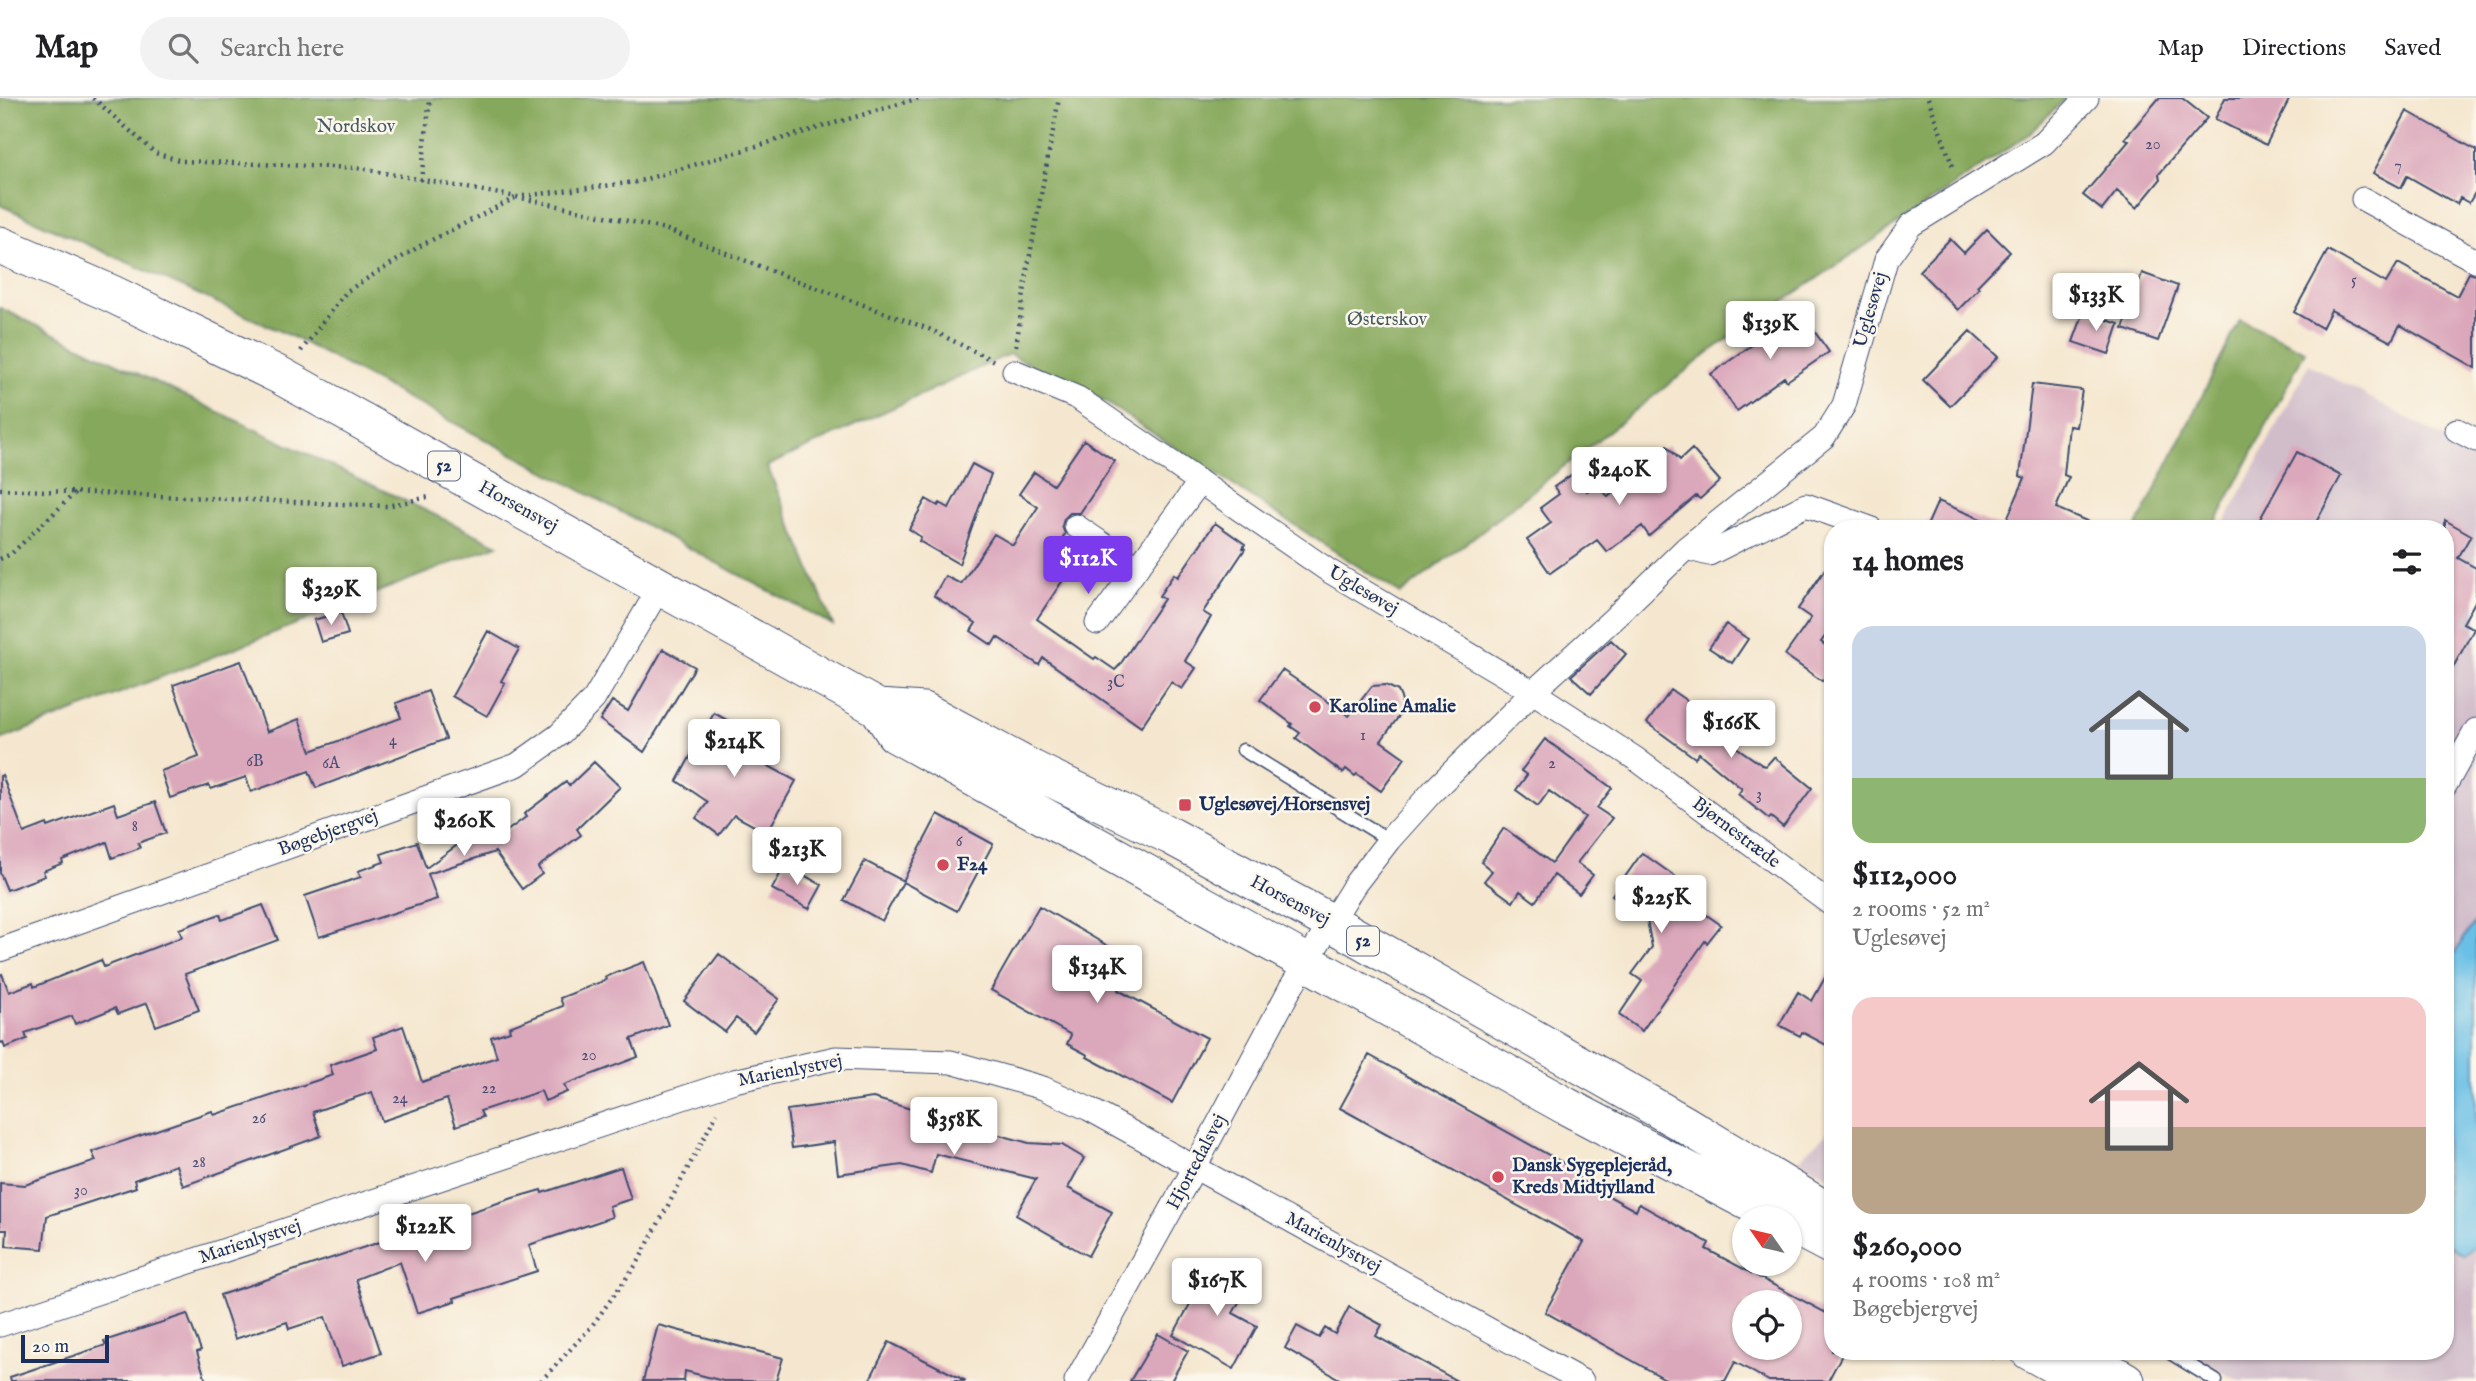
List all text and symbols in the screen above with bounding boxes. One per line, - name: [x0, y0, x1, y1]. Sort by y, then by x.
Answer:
- search box: [140, 17, 630, 80]
- text: Map: [35, 27, 98, 69]
- icon: search: [164, 29, 202, 67]
- text: Search here: [220, 32, 344, 65]
- text: Map: [2158, 33, 2204, 64]
- text: Directions: [2242, 33, 2346, 64]
- text: Saved: [2384, 33, 2441, 64]
- park label: Nordskov: [317, 115, 396, 139]
- house number: 20: [2145, 135, 2161, 155]
- house number: 7: [2394, 156, 2402, 176]
- street label: Uglesøvej: [1849, 269, 1893, 351]
- house number: 5: [2351, 271, 2357, 291]
- pin: $133K: [2047, 274, 2145, 333]
- text: $133K: [2068, 281, 2124, 310]
- pin: $139K: [1721, 302, 1819, 361]
- park label: Østerskov: [1347, 308, 1427, 332]
- text: $139K: [1742, 309, 1798, 338]
- pin: $240K: [1570, 448, 1668, 507]
- road number: 52: [428, 452, 460, 480]
- text: $240K: [1588, 455, 1650, 484]
- street label: Horsensvej: [474, 475, 562, 539]
- pin: $112K: [1039, 536, 1137, 596]
- text: 14 homes: [1852, 543, 1964, 581]
- icon: filters: [2388, 543, 2426, 581]
- text: $112K: [1059, 544, 1117, 573]
- street label: Uglesøvej: [1323, 561, 1403, 621]
- pin: $329K: [282, 568, 380, 627]
- text: $329K: [302, 575, 360, 604]
- icon: home: [2076, 672, 2202, 798]
- house number: 3C: [1107, 673, 1125, 693]
- place label: Karoline Amalie: [1329, 695, 1456, 719]
- marker: Karoline Amalie: [1307, 699, 1323, 715]
- pin: $166K: [1682, 700, 1780, 760]
- text: $166K: [1702, 708, 1760, 737]
- pin: $214K: [685, 720, 783, 779]
- house number: 1: [1360, 726, 1366, 746]
- text: $214K: [704, 727, 764, 756]
- house number: 4: [389, 731, 397, 751]
- house number: 6B: [246, 752, 264, 772]
- house number: 6A: [322, 754, 341, 774]
- house number: 2: [1548, 754, 1556, 774]
- house number: 3: [1756, 785, 1762, 805]
- street label: Bjørnestræde: [1687, 792, 1785, 874]
- place label: Uglesøvej/Horsensvej: [1198, 793, 1370, 817]
- marker: Uglesøvej/Horsensvej: [1177, 797, 1193, 813]
- pin: $260K: [415, 798, 513, 858]
- street label: Bøgebjergvej: [275, 804, 381, 862]
- text: $260K: [433, 806, 495, 835]
- house number: 8: [132, 817, 138, 837]
- pin: $213K: [748, 828, 846, 887]
- house number: 6: [956, 832, 963, 852]
- text: $213K: [768, 835, 826, 864]
- place label: F24: [957, 853, 988, 877]
- marker: F24: [935, 857, 951, 873]
- text: $112,000: [1852, 857, 1957, 895]
- street label: Horsensvej: [1246, 870, 1334, 932]
- pin: $225K: [1612, 876, 1710, 935]
- text: $225K: [1631, 883, 1691, 912]
- text: 2 rooms · 52 m²: [1852, 895, 1990, 924]
- text: Uglesøvej: [1852, 924, 1946, 953]
- road number: 52: [1347, 926, 1379, 956]
- pin: $134K: [1048, 946, 1146, 1005]
- text: $134K: [1068, 953, 1126, 982]
- icon: home: [2076, 1043, 2202, 1169]
- house number: 20: [581, 1046, 597, 1066]
- street label: Marienlystvej: [736, 1049, 844, 1093]
- house number: 22: [481, 1079, 497, 1099]
- house number: 24: [392, 1089, 408, 1109]
- pin: $358K: [905, 1098, 1003, 1157]
- text: $358K: [926, 1105, 982, 1134]
- house number: 26: [252, 1109, 266, 1129]
- street label: Hjortedalsvej: [1162, 1110, 1232, 1214]
- house number: 28: [192, 1153, 206, 1173]
- place label: Dansk Sygeplejeråd, Kreds Midtjylland: [1512, 1154, 1672, 1200]
- marker: Dansk Sygeplejeråd, Kreds Midtjylland: [1490, 1169, 1506, 1185]
- house number: 30: [74, 1181, 88, 1201]
- pin: $122K: [376, 1204, 474, 1264]
- north arrow: [1732, 1206, 1802, 1276]
- map controls: [1732, 1206, 1802, 1360]
- street label: Marienlystvej: [1281, 1207, 1385, 1279]
- text: $122K: [395, 1212, 455, 1241]
- street label: Marienlystvej: [196, 1214, 304, 1270]
- text: $260,000: [1852, 1228, 1962, 1266]
- pin: $167K: [1168, 1258, 1266, 1318]
- text: $167K: [1188, 1266, 1246, 1295]
- text: 4 rooms · 108 m²: [1852, 1266, 2000, 1295]
- button: locate: [1732, 1290, 1802, 1360]
- text: Bøgebjergvej: [1852, 1295, 1978, 1324]
- scale bar: [21, 1332, 108, 1364]
- text: 20 m: [32, 1335, 69, 1359]

